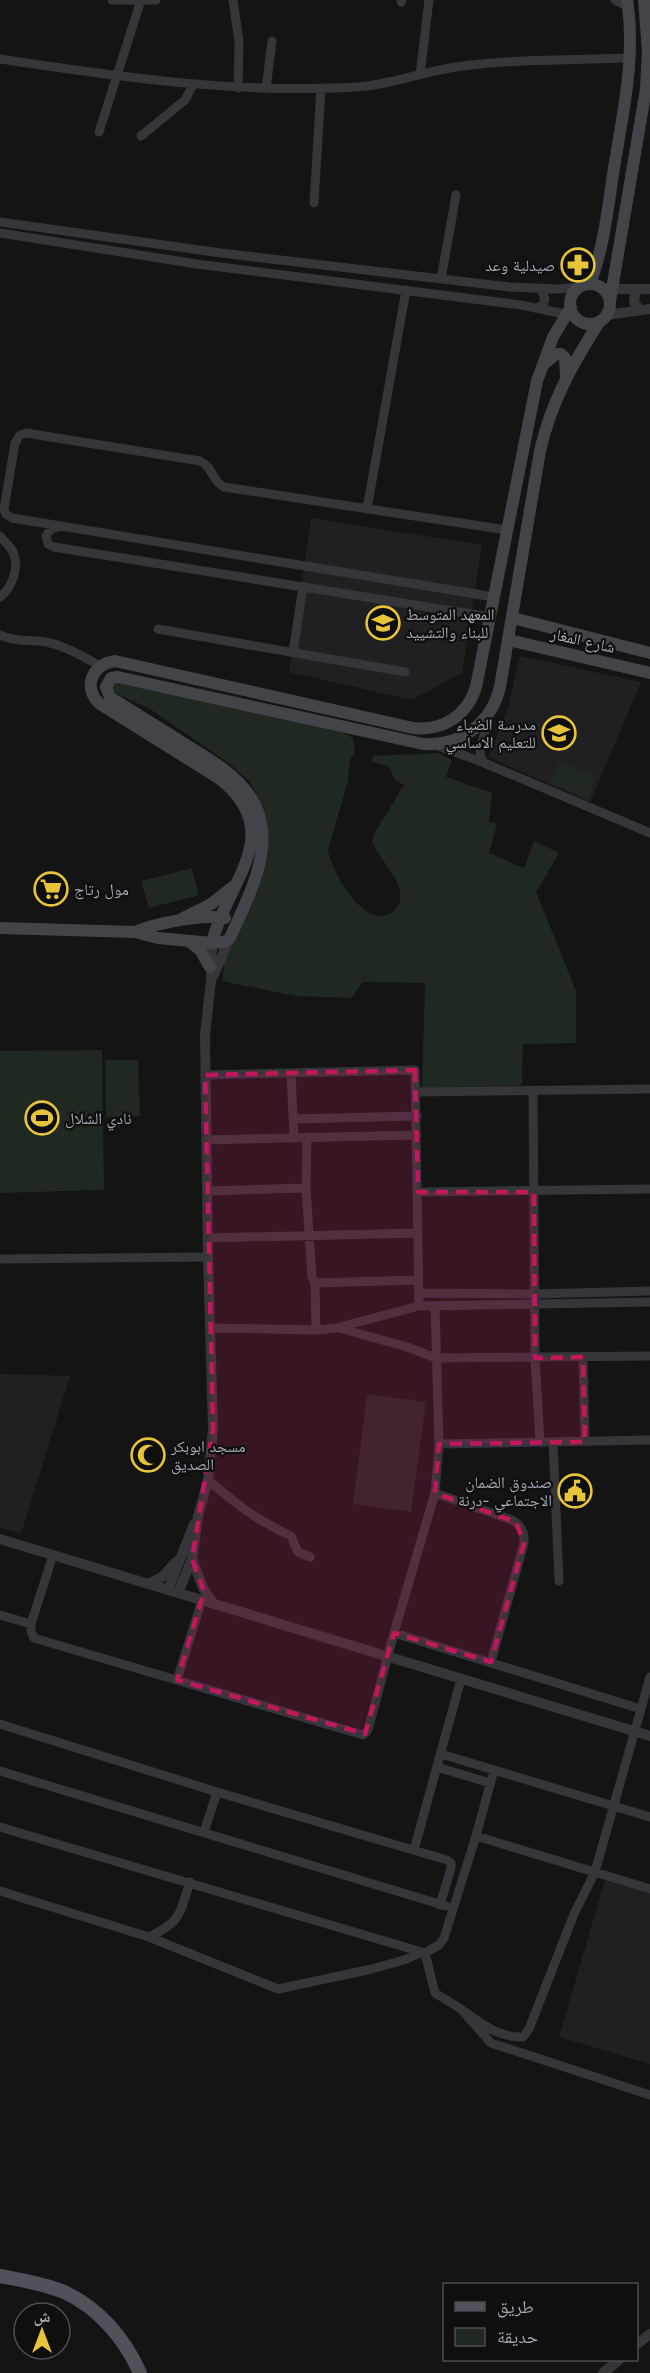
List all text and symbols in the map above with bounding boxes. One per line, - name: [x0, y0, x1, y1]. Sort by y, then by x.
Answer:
- pharmacy icon: صيدلية وعد: [560, 247, 596, 283]
- place label: صيدلية وعد: [485, 255, 555, 275]
- place label: المعهد المتوسط للبناء والتشييد: [406, 604, 495, 642]
- school or university icon: المعهد المتوسط للبناء والتشييد: [365, 605, 401, 641]
- street label: شارع المغار: [548, 623, 617, 658]
- place label: مدرسة الضياء للتعليم الاساسي: [445, 714, 536, 755]
- school or university icon: مدرسة الضياء للتعليم الاساسي: [541, 715, 577, 751]
- supermarket icon: مول رتاج: [33, 871, 69, 907]
- place label: مول رتاج: [74, 879, 129, 900]
- sports icon: نادي الشلال: [24, 1100, 60, 1136]
- place label: نادي الشلال: [65, 1108, 132, 1131]
- place label: مسجد ابوبكر الصديق: [170, 1436, 246, 1475]
- mosque icon: مسجد ابوبكر الصديق: [130, 1437, 166, 1473]
- place label: صندوق الضمان الاجتماعي -درنة: [458, 1472, 552, 1513]
- public building icon: صندوق الضمان الاجتماعي -درنة: [557, 1473, 593, 1509]
- legend: [443, 2283, 638, 2361]
- text: طريق: [497, 2296, 534, 2318]
- north arrow: [12, 2301, 72, 2361]
- text: ش: [34, 2306, 51, 2326]
- text: حديقة: [497, 2326, 538, 2347]

